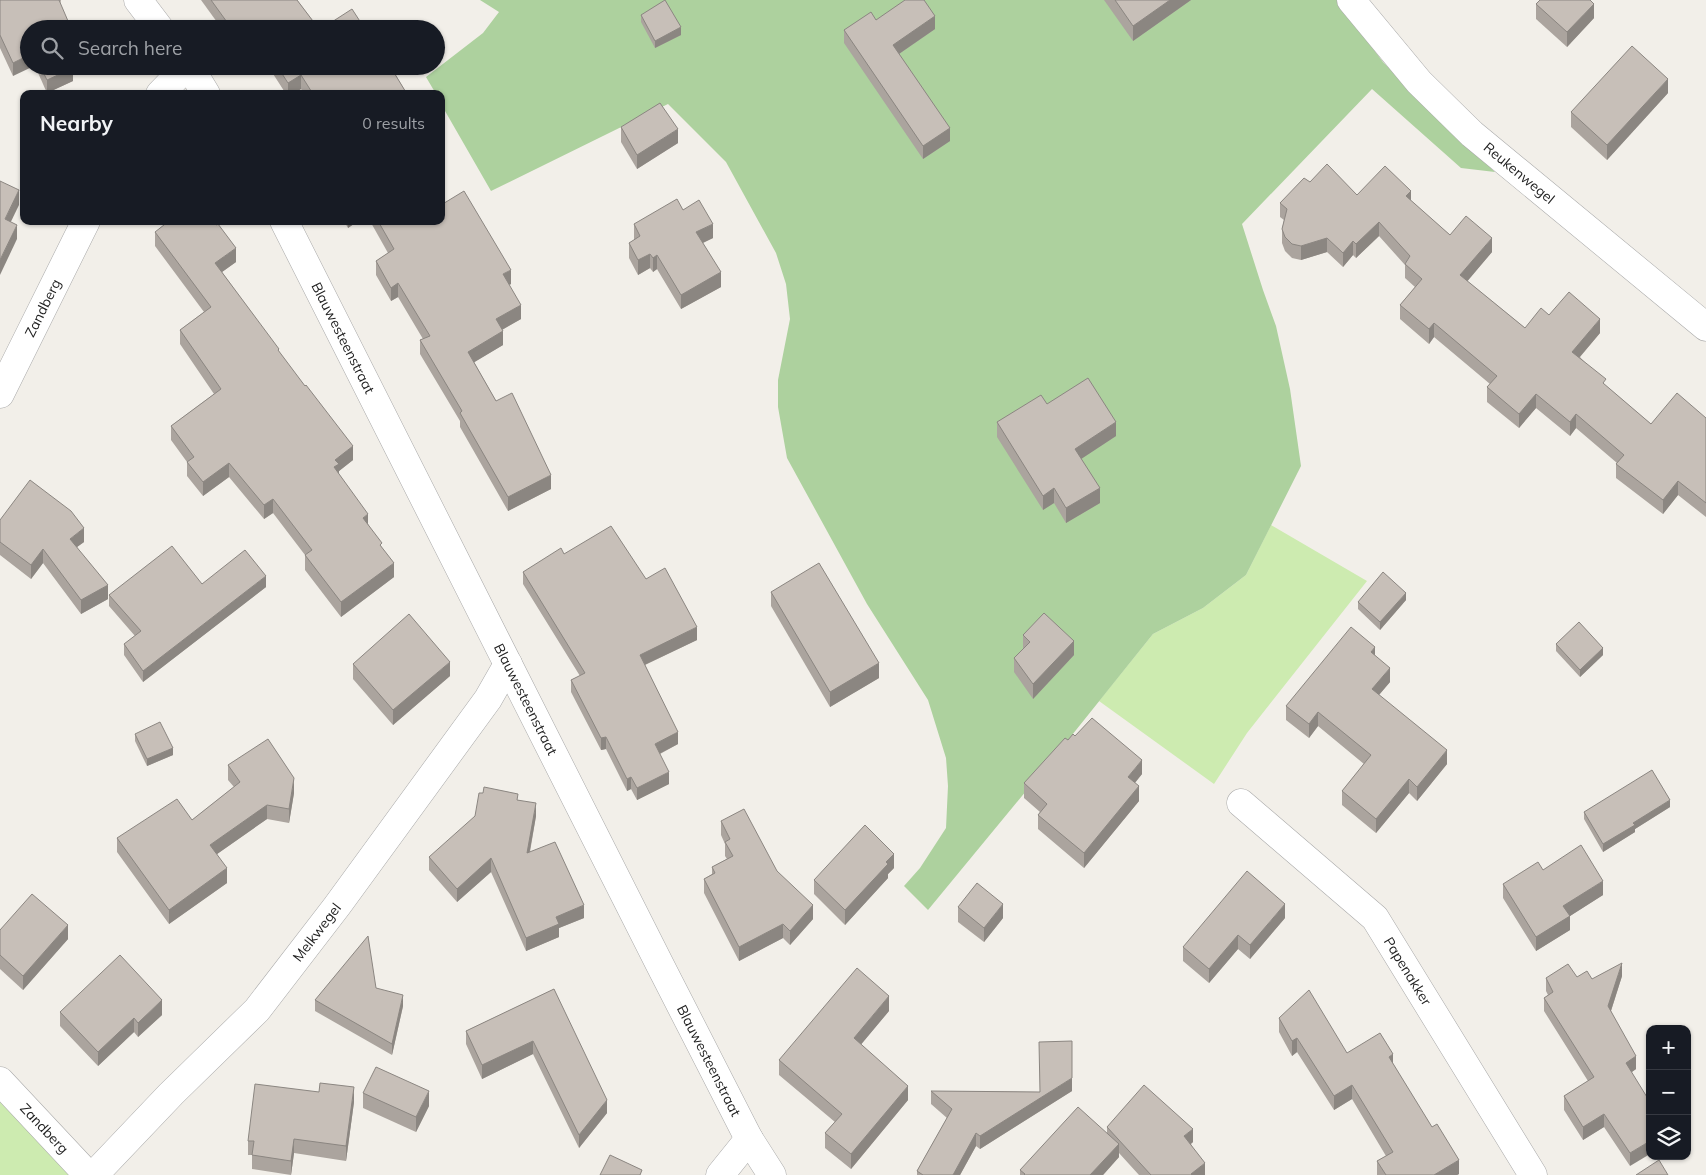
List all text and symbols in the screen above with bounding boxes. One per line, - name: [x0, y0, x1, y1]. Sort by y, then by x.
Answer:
- search box: [20, 20, 445, 75]
- icon: search: [38, 34, 66, 62]
- text: Search here: [78, 36, 182, 60]
- text: Nearby: [40, 110, 113, 136]
- text: 0 results: [362, 113, 425, 133]
- street label: Reukenwegel: [1480, 138, 1559, 208]
- street label: Zandberg: [21, 276, 65, 340]
- street label: Blauwesteenstraat: [307, 279, 379, 397]
- street label: Blauwesteenstraat: [490, 641, 562, 758]
- street label: Melkwegel: [289, 899, 345, 965]
- street label: Papenakker: [1380, 934, 1436, 1009]
- street label: Blauwesteenstraat: [673, 1002, 745, 1119]
- map controls: [1646, 1025, 1691, 1160]
- button: +: [1646, 1025, 1691, 1070]
- button: −: [1646, 1070, 1691, 1115]
- street label: Zandberg: [16, 1099, 72, 1158]
- button: layers: [1646, 1115, 1691, 1160]

